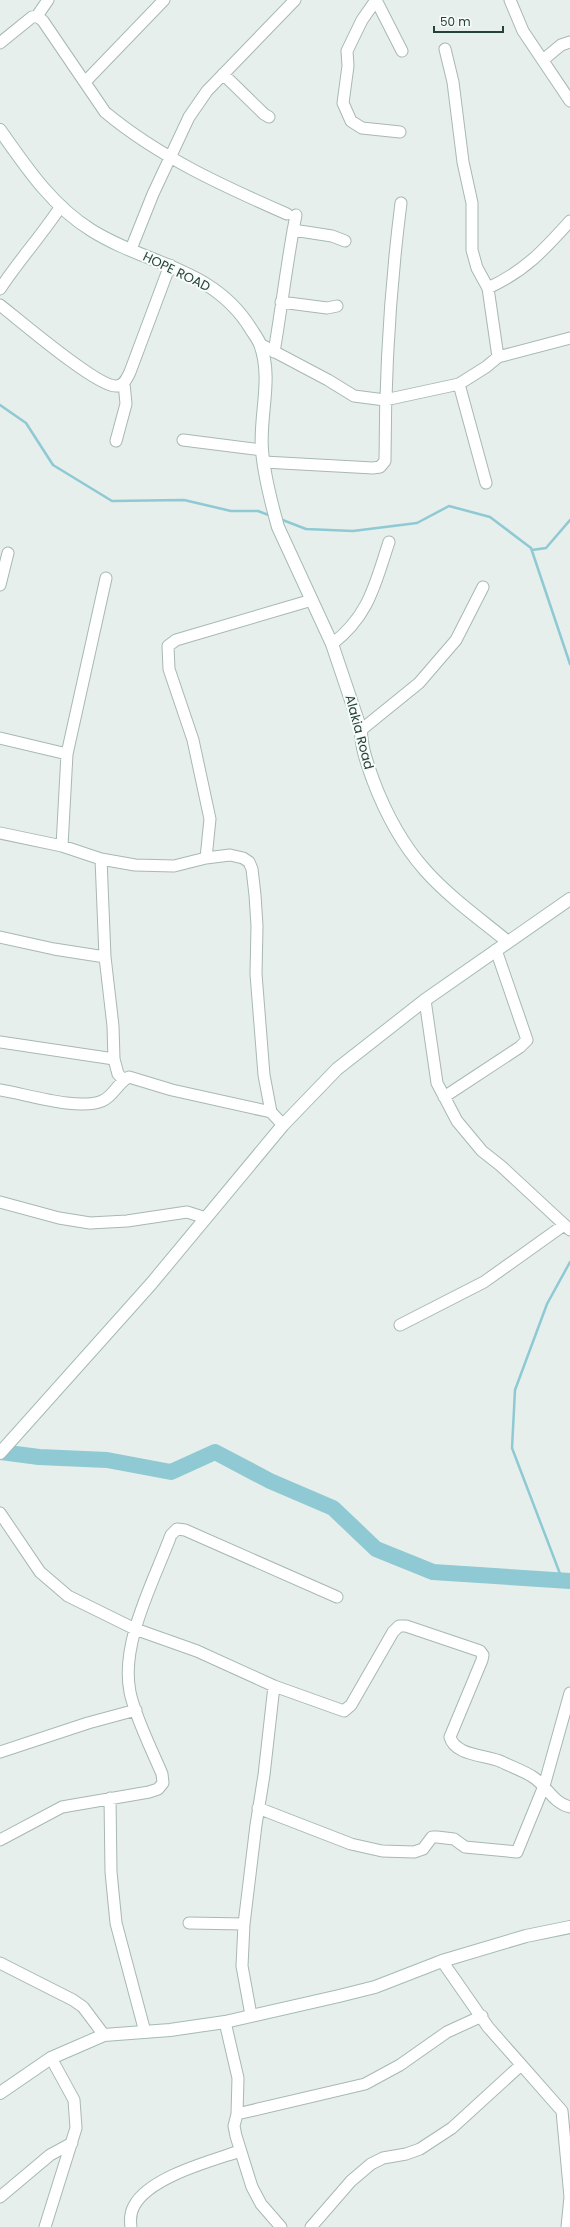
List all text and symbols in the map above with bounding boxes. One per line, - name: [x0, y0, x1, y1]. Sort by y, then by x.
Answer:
- scale bar: [434, 8, 503, 34]
- text: 50 m: [440, 13, 471, 30]
- street label: HOPE ROAD: [140, 247, 214, 296]
- street label: Alakia Road: [340, 693, 379, 772]

